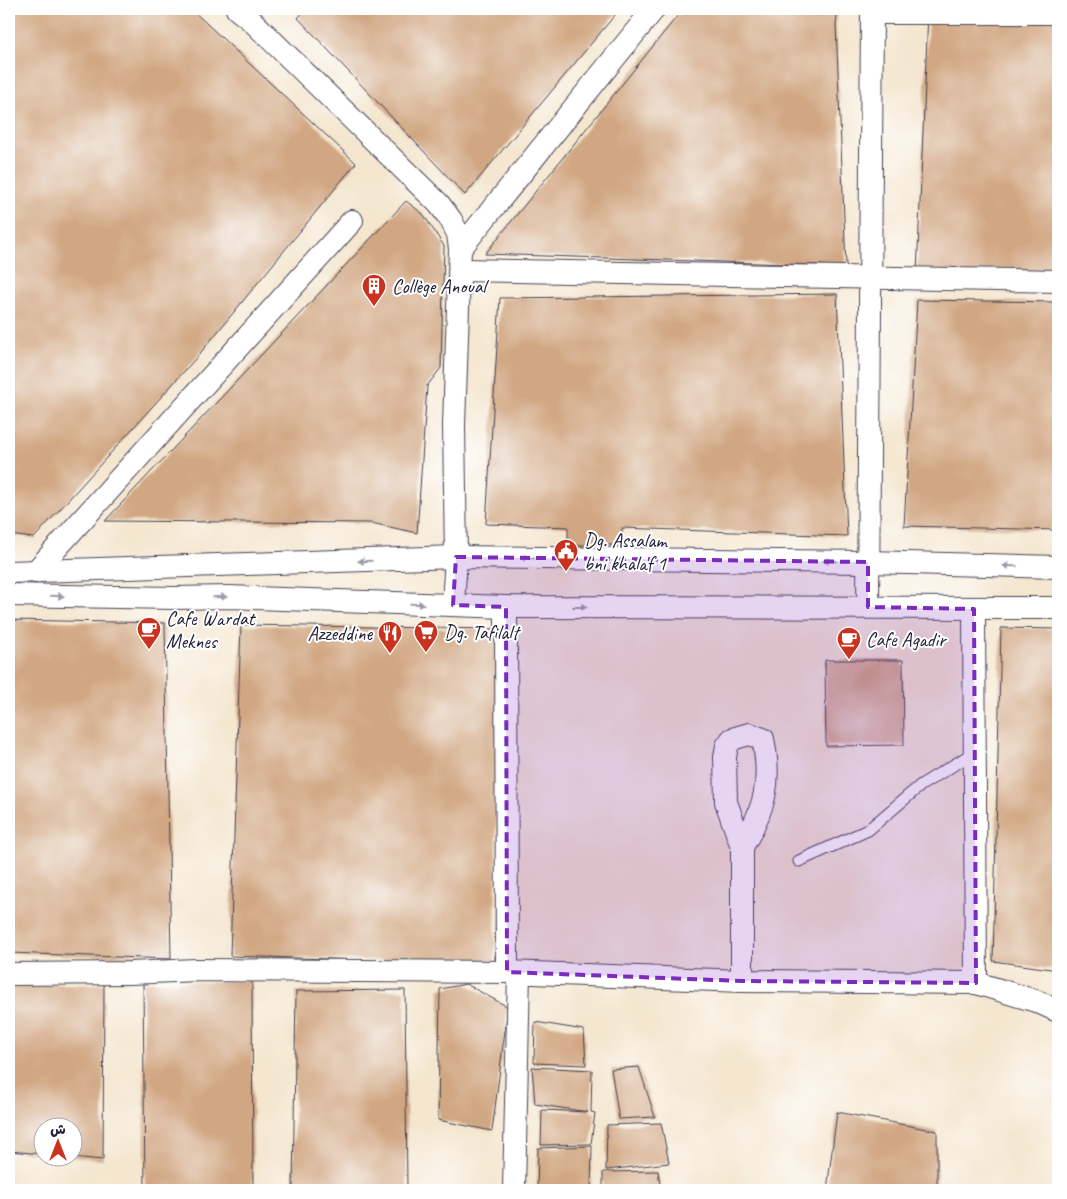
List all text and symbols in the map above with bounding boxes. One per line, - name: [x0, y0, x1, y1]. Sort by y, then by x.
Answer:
- building icon: Collège Anoual: [361, 273, 387, 307]
- place label: Collège Anoual: [392, 274, 489, 299]
- place label: Dg. Assalam bni khalaf 1: [584, 528, 668, 576]
- public building icon: Dg. Assalam bni khalaf 1: [553, 538, 579, 572]
- one-way arrow: [519, 554, 535, 562]
- one-way arrow: [356, 557, 372, 565]
- one-way arrow: [821, 557, 837, 565]
- one-way arrow: [1001, 561, 1017, 569]
- one-way arrow: [50, 592, 66, 600]
- one-way arrow: [212, 593, 228, 601]
- one-way arrow: [410, 600, 426, 608]
- one-way arrow: [572, 603, 588, 611]
- place label: Cafe Wardat Meknes: [166, 606, 257, 654]
- cafe icon: Cafe Wardat Meknes: [136, 616, 162, 650]
- supermarket icon: Dg. Tafilalt: [413, 619, 439, 653]
- restaurant icon: Azzeddine: [377, 620, 403, 654]
- place label: Dg. Tafilalt: [444, 620, 522, 645]
- place label: Azzeddine: [308, 621, 373, 646]
- cafe icon: Cafe Agadir: [836, 626, 862, 660]
- place label: Cafe Agadir: [866, 627, 947, 652]
- north arrow: [32, 1116, 82, 1166]
- text: ش: [50, 1121, 66, 1138]

